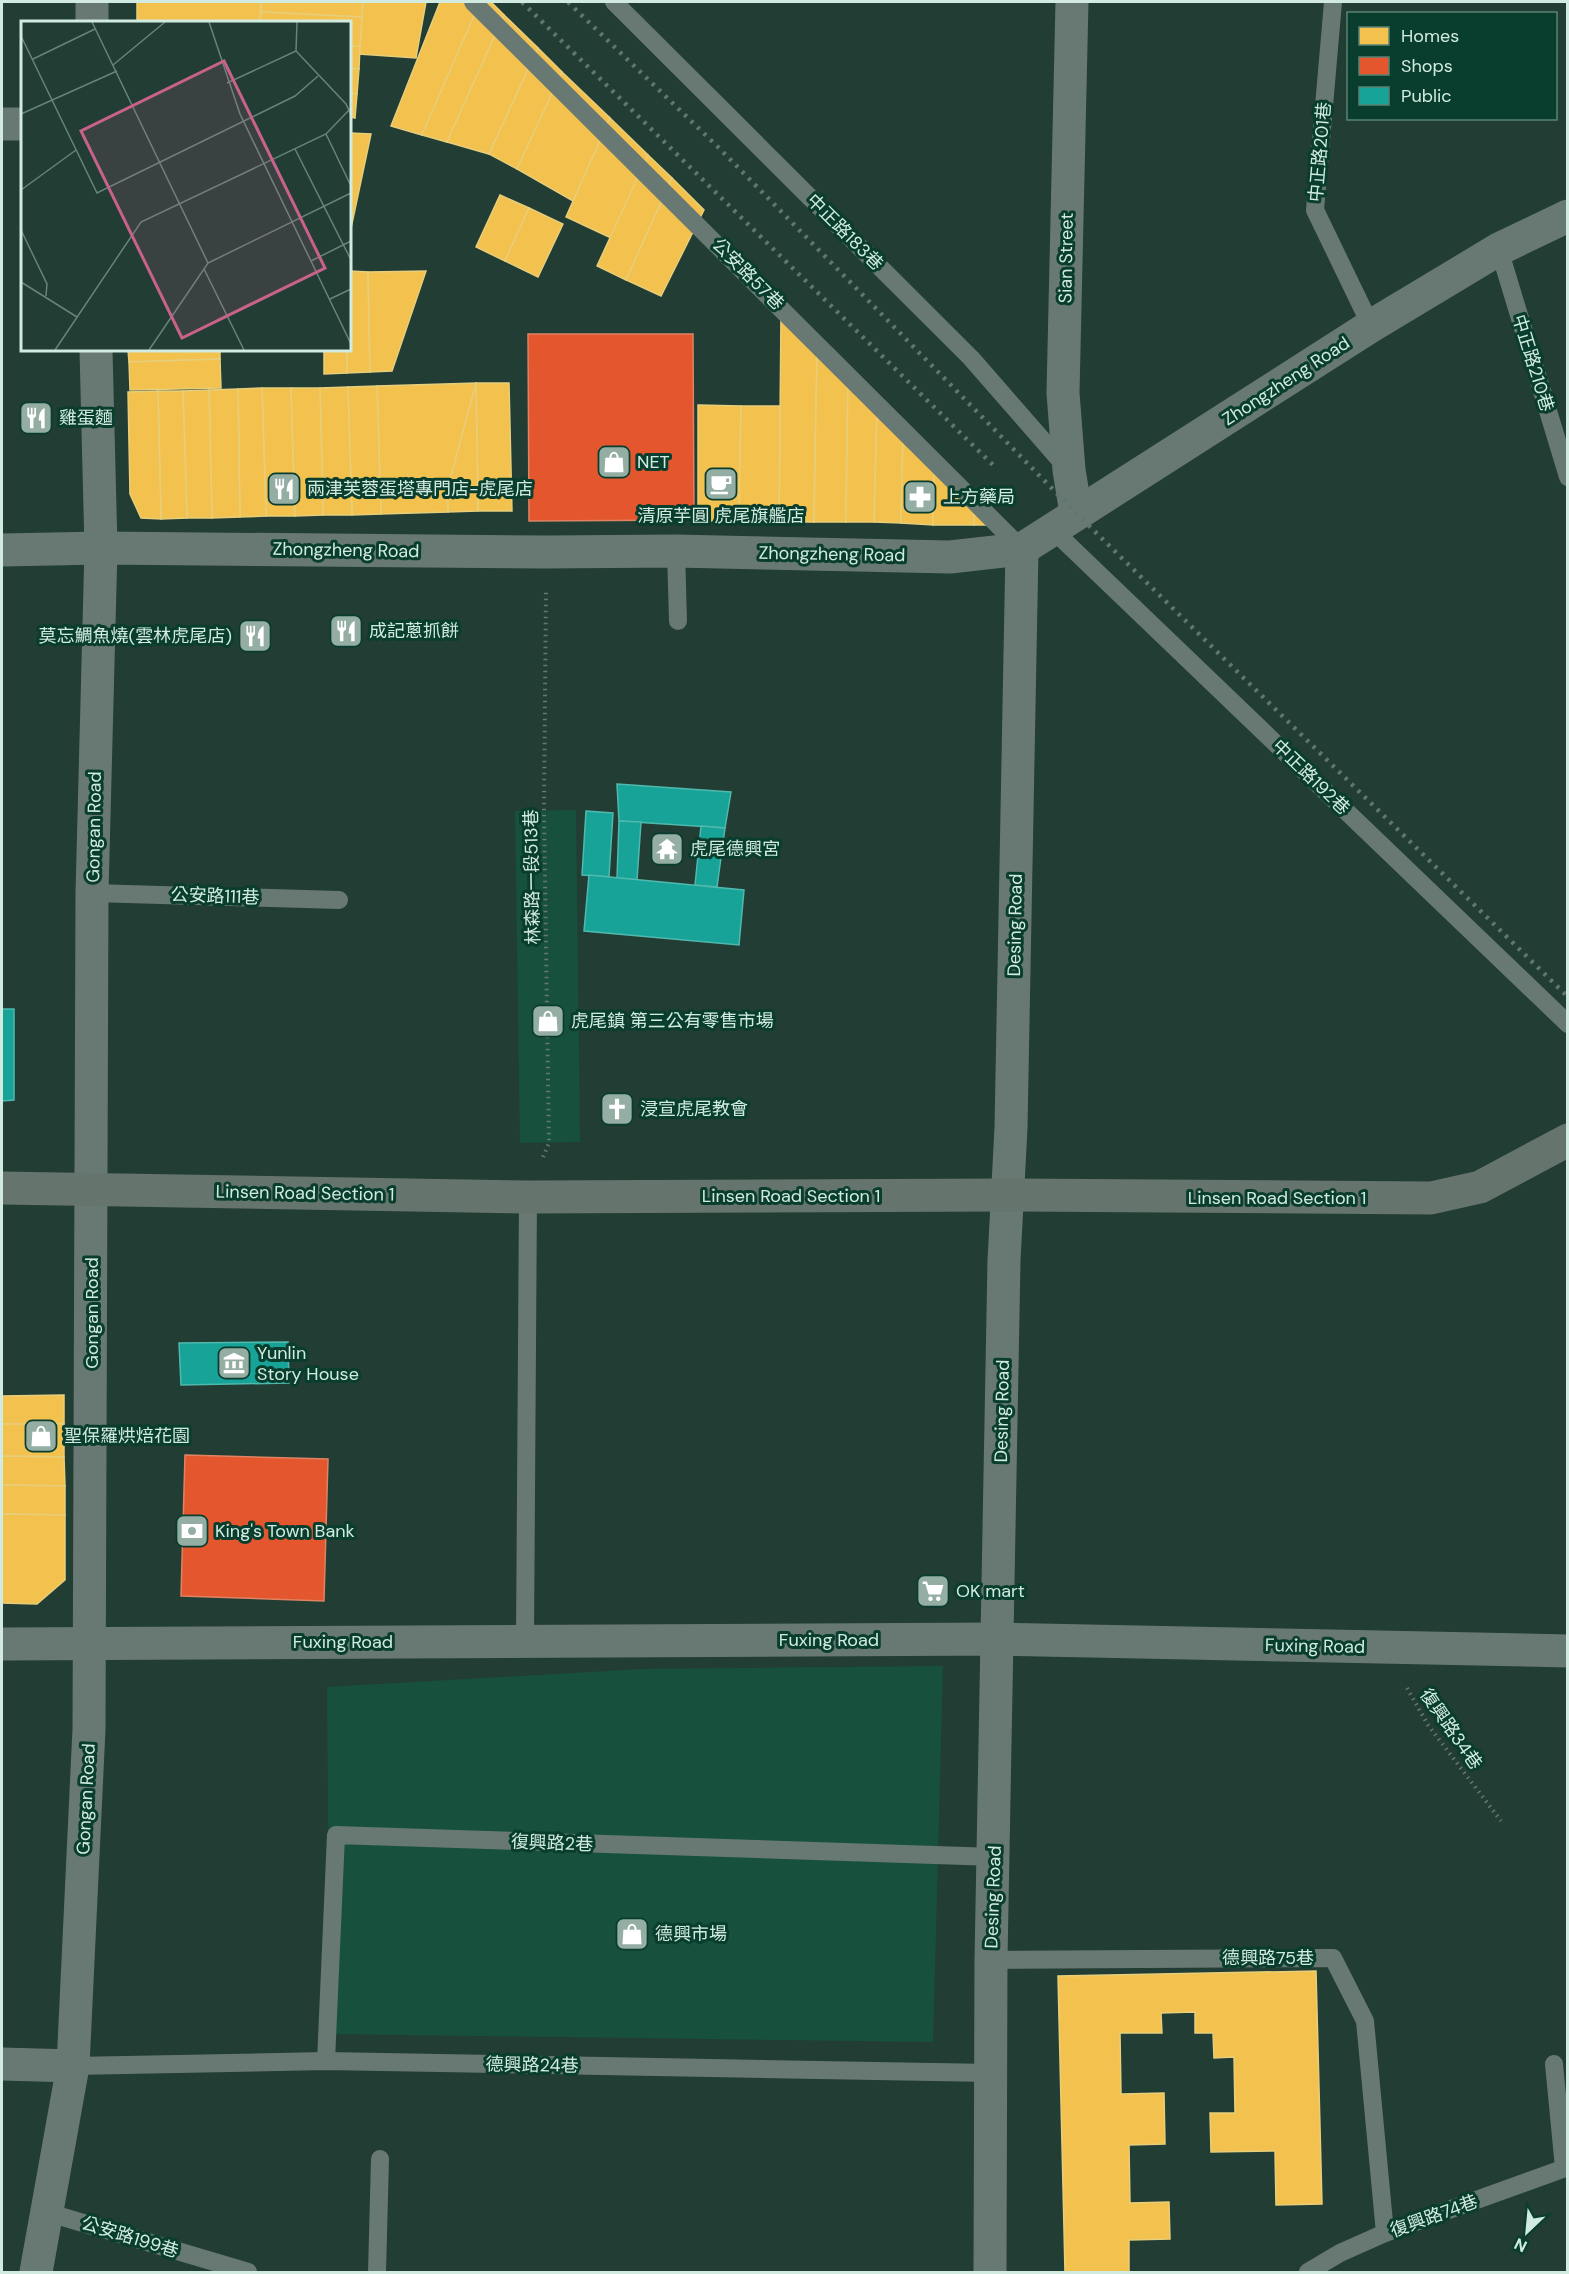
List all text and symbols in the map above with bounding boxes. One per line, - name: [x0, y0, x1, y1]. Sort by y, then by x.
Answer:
- legend: [1347, 12, 1557, 120]
- inset map: [21, 21, 351, 351]
- text: Homes: [1401, 24, 1459, 48]
- text: Shops: [1401, 54, 1453, 78]
- text: Public: [1401, 84, 1452, 108]
- street label: 中正路201巷: [1304, 101, 1336, 203]
- street label: 中正路183巷: [801, 188, 889, 276]
- street label: Sian Street: [1053, 212, 1079, 304]
- street label: 公安路57巷: [707, 233, 789, 315]
- street label: 中正路210巷: [1507, 312, 1559, 414]
- street label: Zhongzheng Road: [1218, 331, 1354, 431]
- restaurant icon: 雞蛋麵: [18, 400, 54, 436]
- place label: 雞蛋麵: [59, 406, 113, 430]
- shop icon: NET: [596, 444, 632, 480]
- place label: NET: [637, 450, 670, 474]
- cafe icon: 清原芋圓 虎尾旗艦店: [703, 466, 739, 502]
- restaurant icon: 兩津芙蓉蛋塔專門店-虎尾店: [266, 471, 302, 507]
- place label: 兩津芙蓉蛋塔專門店-虎尾店: [307, 477, 533, 501]
- pharmacy icon: 上方藥局: [902, 479, 938, 515]
- place label: 上方藥局: [943, 485, 1015, 509]
- place label: 清原芋圓 虎尾旗艦店: [638, 504, 804, 528]
- street label: Zhongzheng Road: [272, 537, 420, 563]
- street label: Zhongzheng Road: [758, 541, 906, 567]
- restaurant icon: 成記蔥抓餅: [328, 613, 364, 649]
- restaurant icon: 莫忘鯛魚燒(雲林虎尾店): [237, 618, 273, 654]
- place label: 成記蔥抓餅: [369, 619, 459, 643]
- place label: 莫忘鯛魚燒(雲林虎尾店): [39, 624, 232, 648]
- street label: 中正路192巷: [1267, 734, 1355, 820]
- street label: Gongan Road: [81, 771, 107, 883]
- street label: 林森路一段513巷: [519, 809, 545, 945]
- temple icon: 虎尾德興宮: [649, 831, 685, 867]
- place label: 虎尾德興宮: [690, 837, 780, 861]
- street label: Desing Road: [1002, 873, 1028, 977]
- street label: 公安路111巷: [170, 882, 260, 910]
- shop icon: 虎尾鎮 第三公有零售市場: [530, 1003, 566, 1039]
- place label: 虎尾鎮 第三公有零售市場: [571, 1009, 774, 1033]
- church icon: 浸宣虎尾教會: [599, 1091, 635, 1127]
- place label: 浸宣虎尾教會: [640, 1097, 748, 1121]
- street label: Linsen Road Section 1: [215, 1179, 395, 1207]
- street label: Linsen Road Section 1: [702, 1184, 880, 1208]
- street label: Linsen Road Section 1: [1188, 1186, 1366, 1210]
- street label: Gongan Road: [80, 1257, 104, 1369]
- place label: Yunlin Story House: [257, 1341, 359, 1386]
- museum icon: Yunlin Story House: [216, 1345, 252, 1381]
- street label: Desing Road: [989, 1359, 1015, 1463]
- shop icon: 聖保羅烘焙花園: [23, 1418, 59, 1454]
- place label: 聖保羅烘焙花園: [64, 1424, 190, 1448]
- bank icon: King's Town Bank: [174, 1513, 210, 1549]
- place label: King's Town Bank: [215, 1519, 355, 1543]
- supermarket icon: OK mart: [915, 1573, 951, 1609]
- place label: OK mart: [956, 1579, 1025, 1603]
- street label: Fuxing Road: [779, 1628, 879, 1652]
- street label: Fuxing Road: [293, 1630, 393, 1654]
- street label: Fuxing Road: [1265, 1633, 1365, 1659]
- street label: 復興路34巷: [1414, 1684, 1488, 1774]
- street label: Gongan Road: [71, 1743, 101, 1855]
- street label: 復興路2巷: [510, 1830, 594, 1856]
- street label: Desing Road: [979, 1845, 1007, 1949]
- shop icon: 德興市場: [614, 1916, 650, 1952]
- place label: 德興市場: [655, 1922, 727, 1946]
- street label: 德興路75巷: [1222, 1946, 1314, 1970]
- street label: 德興路24巷: [485, 2052, 579, 2078]
- street label: 復興路74巷: [1387, 2189, 1481, 2243]
- north arrow: [1497, 2202, 1557, 2262]
- street label: 公安路199巷: [79, 2211, 181, 2263]
- text: N: [1511, 2233, 1530, 2257]

